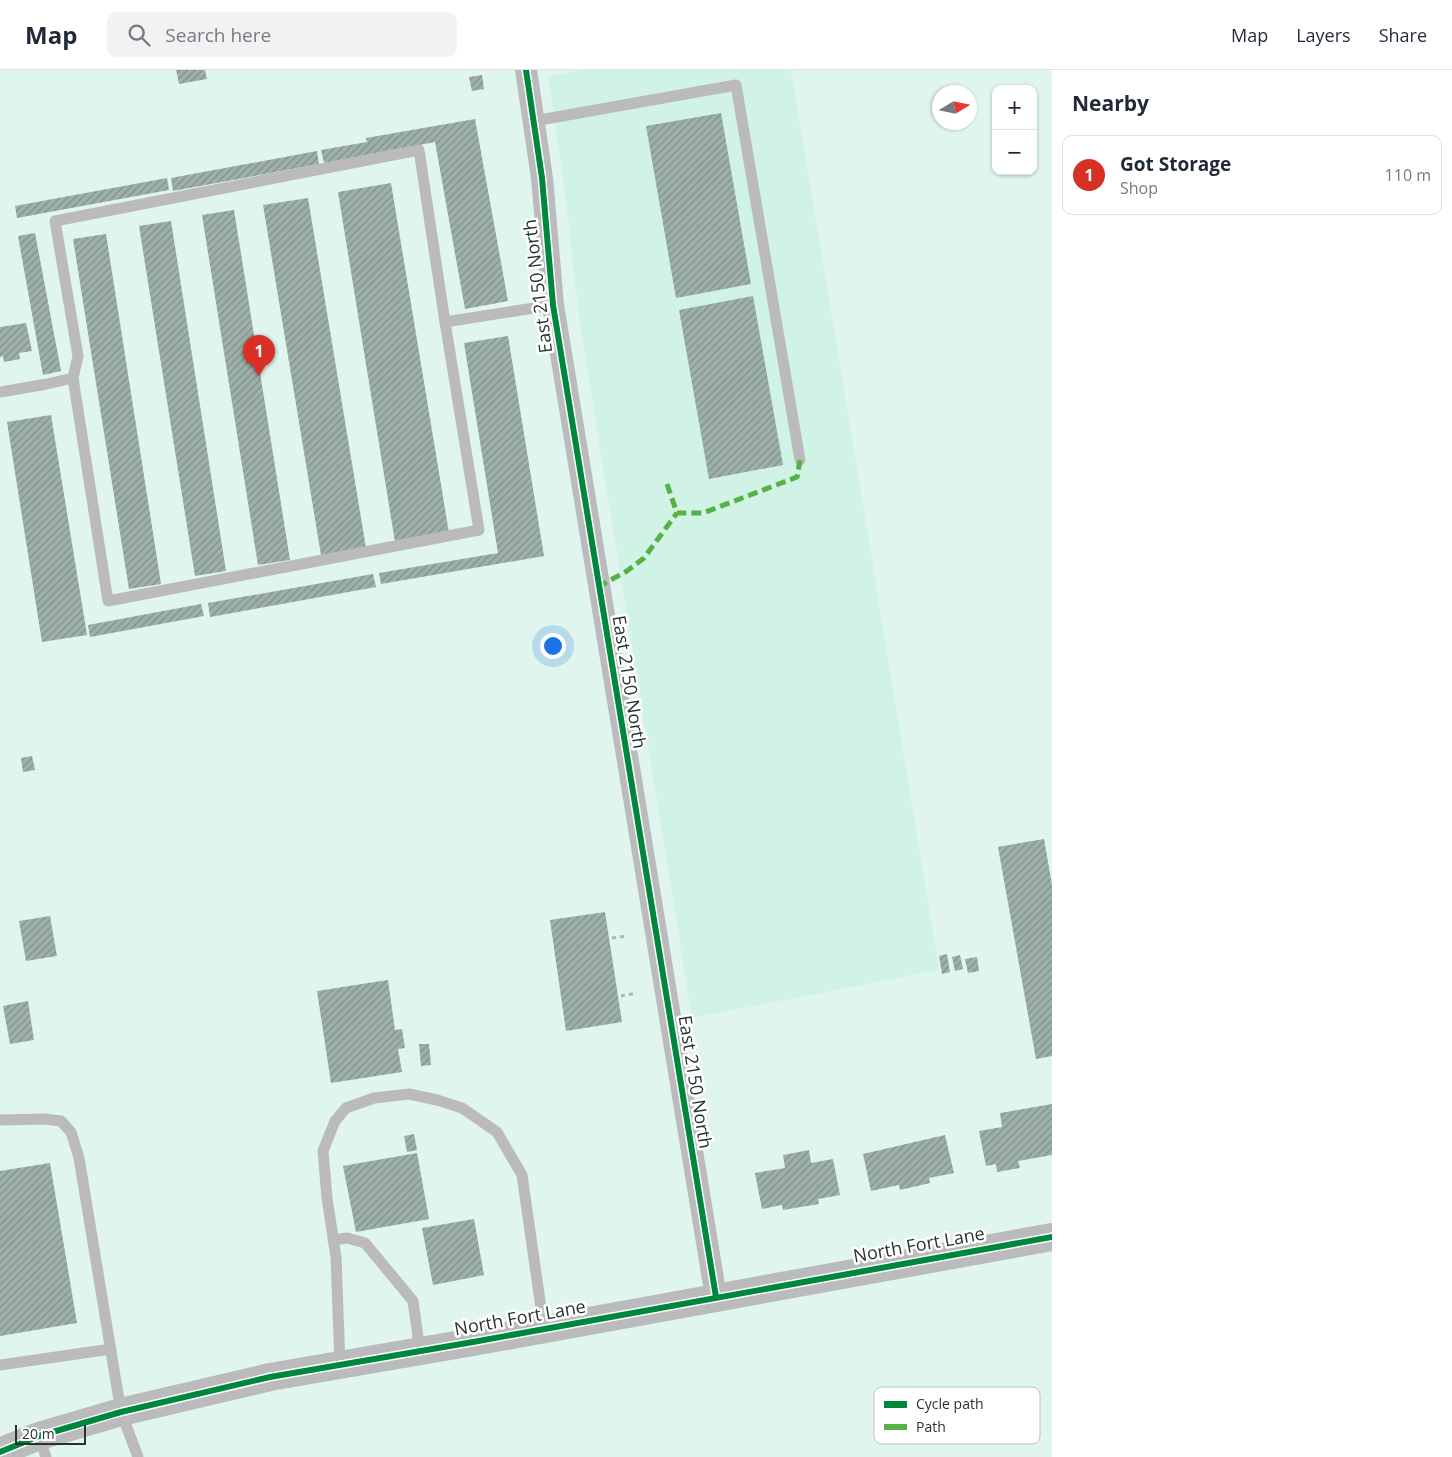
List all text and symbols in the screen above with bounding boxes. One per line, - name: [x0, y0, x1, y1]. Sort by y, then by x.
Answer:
- search box: [107, 12, 457, 57]
- text: Map: [25, 18, 77, 51]
- icon: search: [125, 21, 153, 49]
- text: Search here: [165, 22, 271, 48]
- text: Map: [1231, 23, 1268, 47]
- text: Layers: [1296, 23, 1351, 47]
- text: Share: [1379, 23, 1427, 47]
- north arrow: [932, 85, 977, 130]
- map controls: [992, 85, 1037, 175]
- button: +: [992, 85, 1037, 130]
- text: Nearby: [1072, 89, 1149, 117]
- button: −: [992, 130, 1037, 175]
- text: Got Storage: [1120, 151, 1231, 177]
- text: 1: [1084, 164, 1094, 186]
- text: 110 m: [1385, 164, 1431, 186]
- text: Shop: [1120, 177, 1158, 199]
- street label: East 2150 North: [517, 218, 557, 354]
- pin: 1: [243, 335, 275, 376]
- street label: East 2150 North: [608, 613, 652, 750]
- your location: [540, 633, 566, 659]
- street label: East 2150 North: [674, 1013, 718, 1150]
- street label: North Fort Lane: [851, 1221, 986, 1267]
- street label: North Fort Lane: [452, 1294, 587, 1340]
- legend: [874, 1387, 1040, 1444]
- text: Cycle path: [916, 1394, 984, 1413]
- text: Path: [916, 1417, 946, 1436]
- scale bar: [15, 1422, 86, 1445]
- text: 20 m: [22, 1424, 55, 1443]

